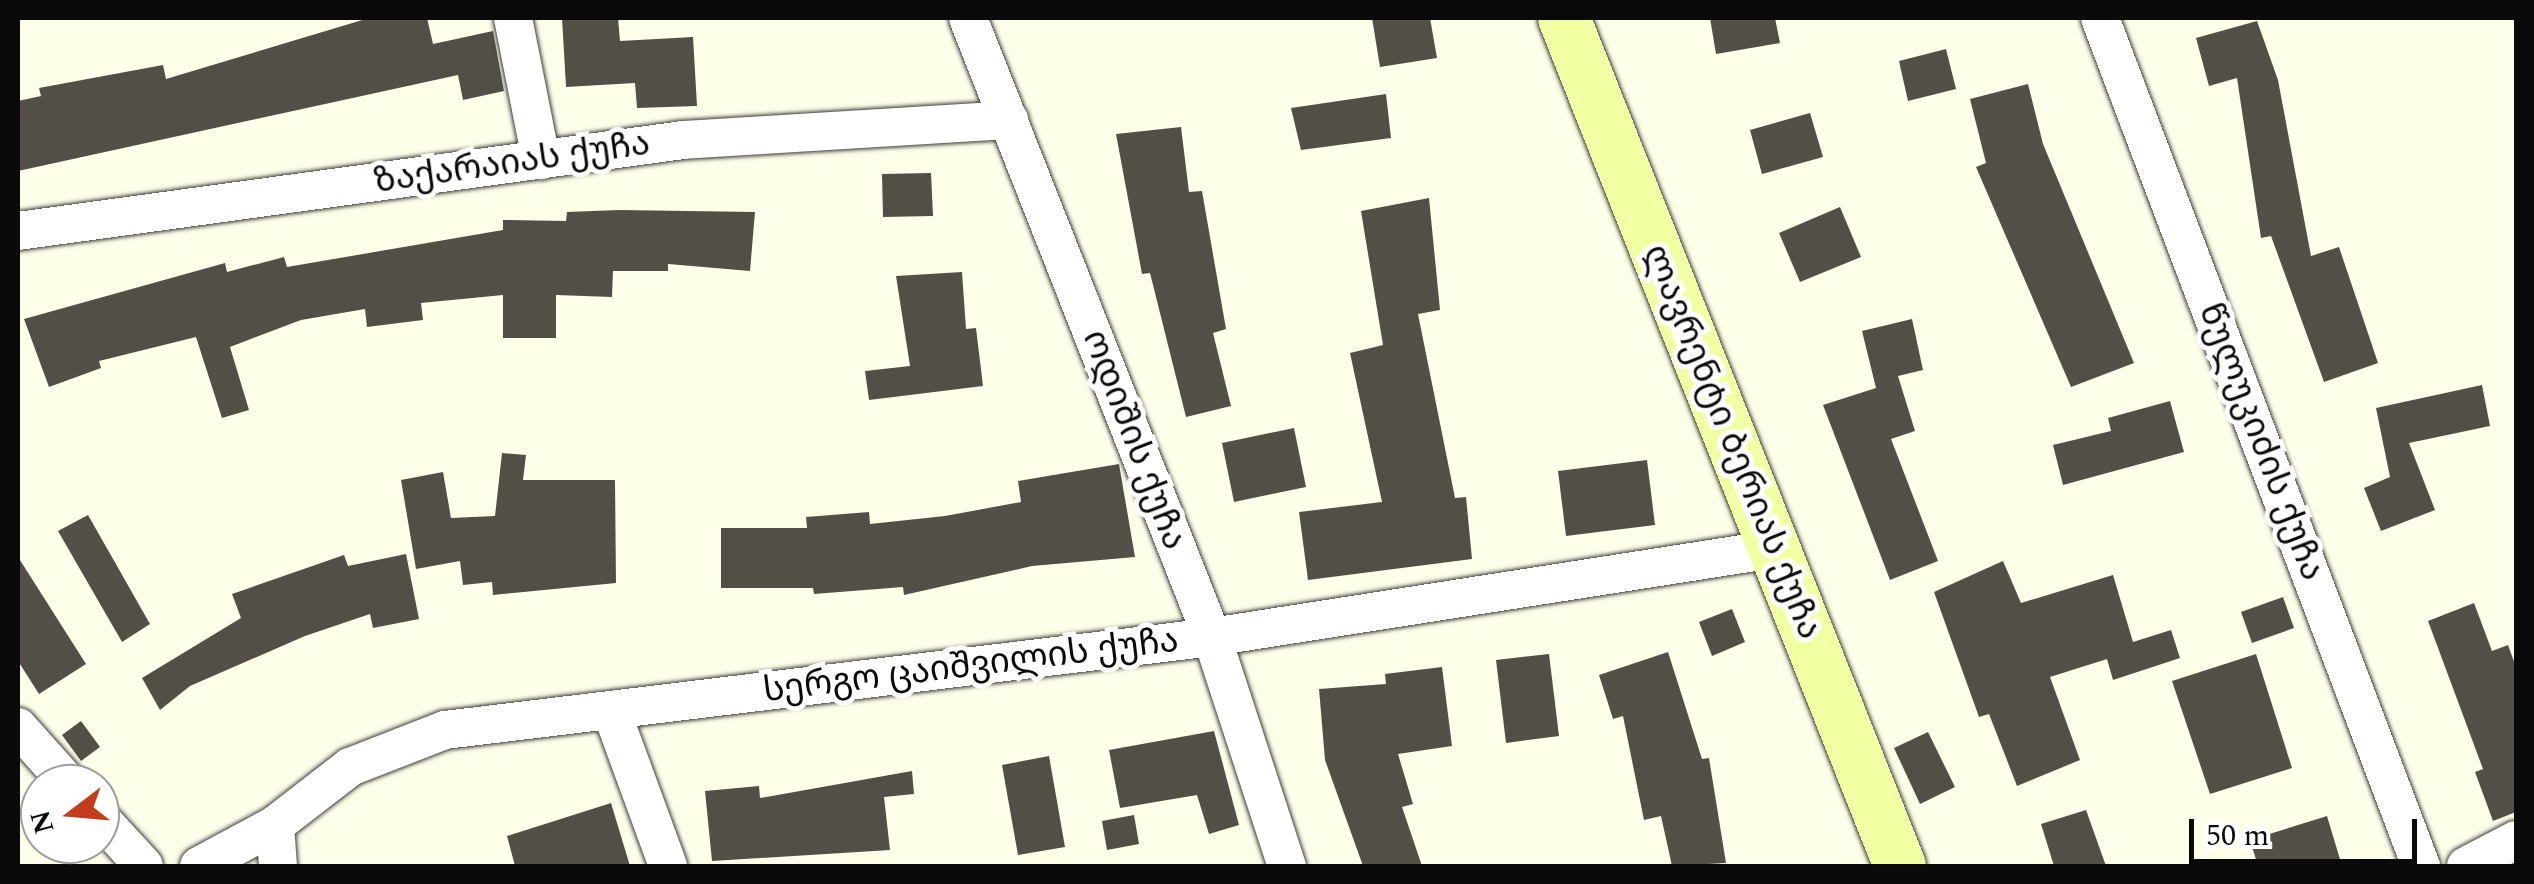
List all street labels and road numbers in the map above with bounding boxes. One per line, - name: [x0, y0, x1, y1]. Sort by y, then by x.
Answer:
- street label: ზაქარაიას ქუჩა: [371, 123, 653, 203]
- street label: ლავრენტი ბერიას ქუჩა: [1633, 239, 1831, 645]
- street label: წულუკიძის ქუჩა: [2189, 297, 2333, 587]
- street label: ოდიშის ქუჩა: [1073, 324, 1195, 556]
- street label: სერგო ცაიშვილის ქუჩა: [761, 620, 1181, 712]

